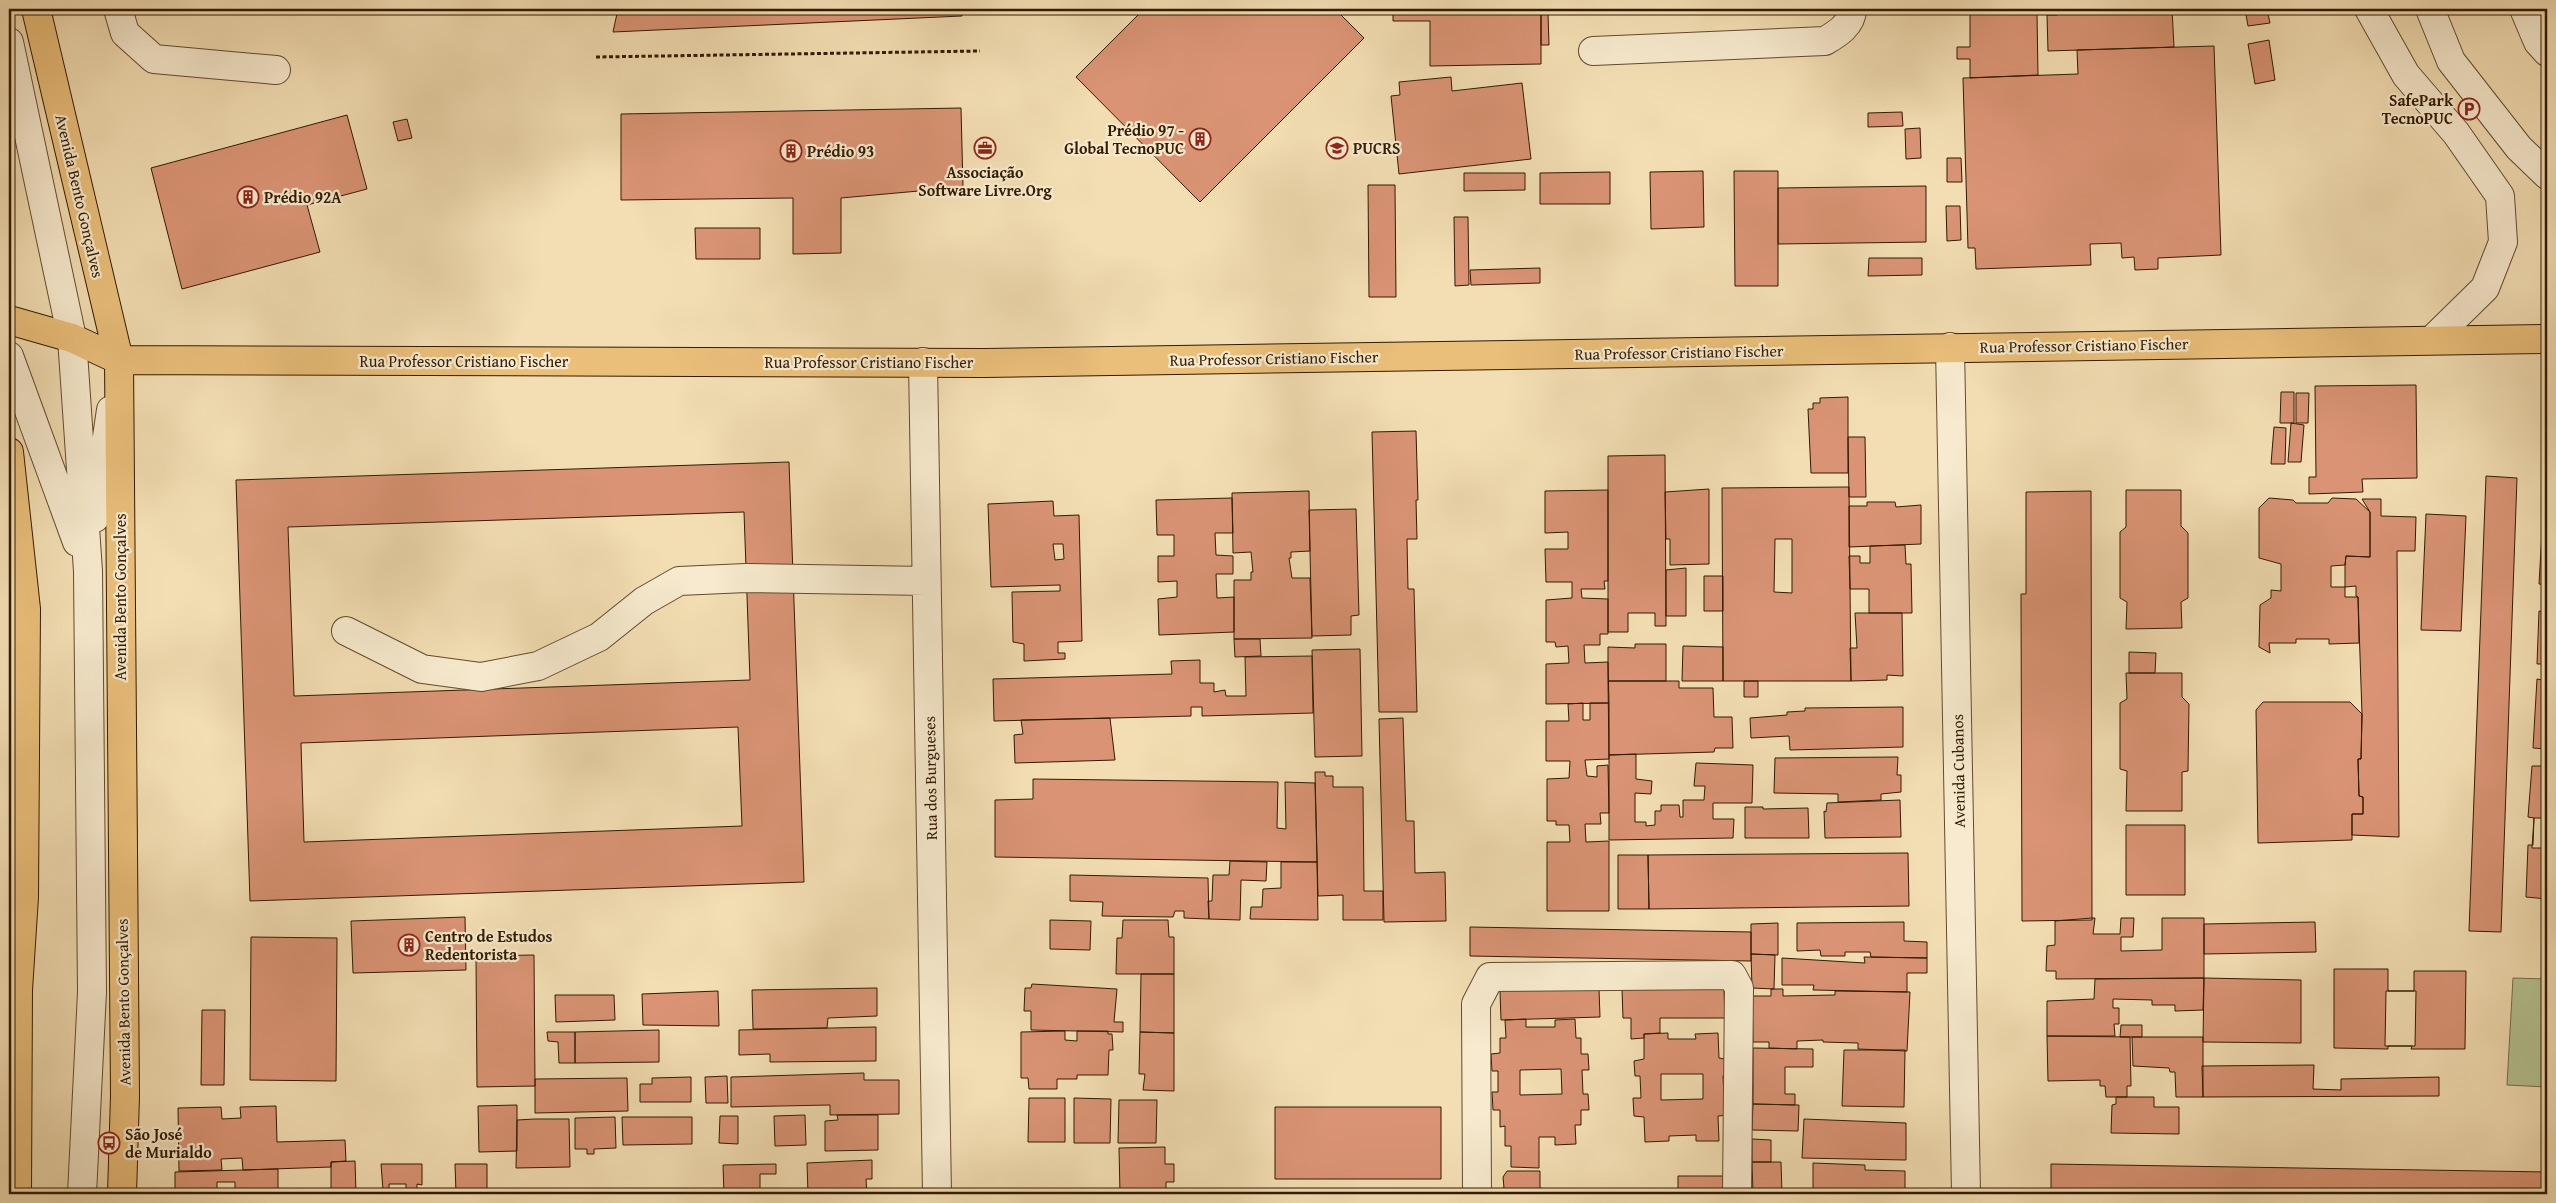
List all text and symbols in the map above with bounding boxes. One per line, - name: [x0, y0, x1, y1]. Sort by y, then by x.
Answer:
- place label: SafePark TecnoPUC: [2382, 88, 2454, 130]
- parking icon: SafePark TecnoPUC: [2457, 97, 2481, 121]
- street label: Avenida Bento Gonçalves: [50, 112, 110, 280]
- place label: Prédio 97 - Global TecnoPUC: [1064, 118, 1184, 160]
- building icon: Prédio 97 - Global TecnoPUC: [1188, 127, 1212, 151]
- office icon: Associação Software Livre.Org: [973, 136, 997, 160]
- school or university icon: PUCRS: [1325, 136, 1349, 160]
- place label: PUCRS: [1353, 136, 1400, 160]
- building icon: Prédio 93: [779, 139, 803, 163]
- place label: Prédio 93: [807, 139, 874, 163]
- place label: Associação Software Livre.Org: [918, 160, 1052, 202]
- building icon: Prédio 92A: [236, 185, 260, 209]
- place label: Prédio 92A: [264, 185, 342, 209]
- street label: Rua Professor Cristiano Fischer: [1979, 331, 2189, 359]
- street label: Rua Professor Cristiano Fischer: [1574, 338, 1784, 366]
- street label: Rua Professor Cristiano Fischer: [1169, 344, 1379, 372]
- street label: Rua Professor Cristiano Fischer: [360, 349, 569, 373]
- street label: Rua Professor Cristiano Fischer: [765, 350, 974, 374]
- street label: Avenida Bento Gonçalves: [108, 513, 132, 681]
- street label: Avenida Cubanos: [1945, 714, 1971, 828]
- street label: Rua dos Burgueses: [917, 716, 943, 840]
- street label: Avenida Bento Gonçalves: [110, 918, 136, 1086]
- place label: Centro de Estudos Redentorista: [425, 924, 552, 966]
- building icon: Centro de Estudos Redentorista: [397, 933, 421, 957]
- place label: São José de Murialdo: [125, 1122, 212, 1164]
- bus stop icon: São José de Murialdo: [97, 1131, 121, 1155]

